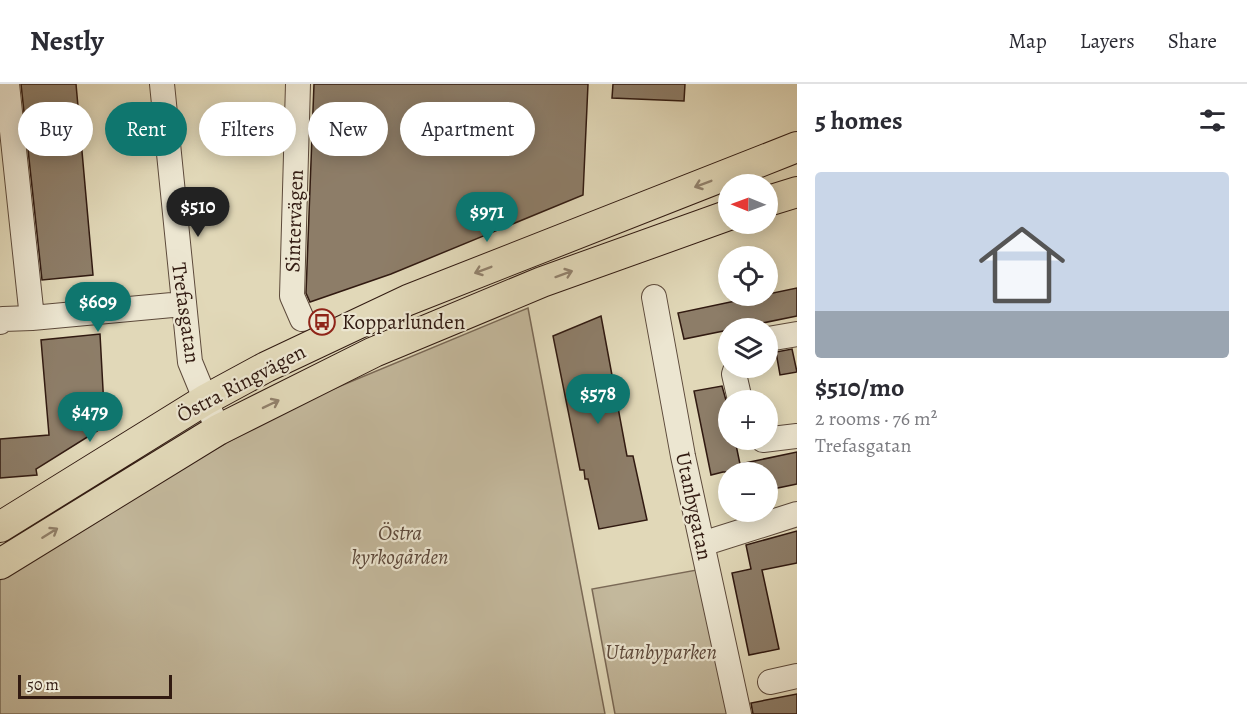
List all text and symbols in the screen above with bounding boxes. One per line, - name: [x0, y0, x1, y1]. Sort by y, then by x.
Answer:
- text: Nestly: [30, 22, 104, 60]
- text: Map: [1008, 27, 1047, 55]
- text: Layers: [1080, 27, 1135, 55]
- text: Share: [1168, 27, 1217, 55]
- chip: Buy: [18, 102, 93, 156]
- chip: Rent: [105, 102, 187, 156]
- chip: Filters: [199, 102, 296, 156]
- chip: New: [308, 102, 388, 156]
- chip: Apartment: [400, 102, 535, 156]
- text: 5 homes: [815, 103, 903, 138]
- icon: filters: [1196, 104, 1229, 137]
- street label: Sintervägen: [278, 169, 310, 273]
- north arrow: [718, 174, 778, 234]
- map controls: [718, 174, 778, 522]
- one-way arrow: [695, 179, 713, 190]
- pin: $510: [162, 187, 234, 238]
- pin: $971: [451, 192, 523, 243]
- text: $510: [180, 193, 216, 220]
- text: $971: [470, 198, 504, 225]
- icon: home: [968, 211, 1076, 319]
- button: locate: [718, 246, 778, 306]
- street label: Trefasgatan: [165, 261, 207, 365]
- one-way arrow: [474, 265, 493, 276]
- one-way arrow: [554, 268, 573, 279]
- pin: $609: [62, 282, 134, 333]
- text: $609: [79, 288, 117, 315]
- bus stop icon: Kopparlunden: [307, 307, 337, 337]
- place label: Kopparlunden: [342, 308, 465, 336]
- button: layers: [718, 318, 778, 378]
- street label: Östra Ringvägen: [172, 337, 310, 429]
- text: $510/mo: [815, 370, 904, 405]
- pin: $578: [562, 374, 634, 425]
- text: $578: [580, 380, 616, 407]
- button: +: [718, 390, 778, 450]
- pin: $479: [54, 392, 126, 443]
- one-way arrow: [261, 397, 279, 409]
- text: $479: [72, 398, 108, 425]
- text: 2 rooms · 76 m²: [815, 405, 937, 432]
- text: Trefasgatan: [815, 432, 911, 459]
- street label: Utanbygatan: [669, 449, 719, 563]
- button: −: [718, 462, 778, 522]
- park label: Östra kyrkogården: [351, 519, 449, 571]
- one-way arrow: [41, 527, 58, 539]
- park label: Utanbyparken: [605, 638, 717, 666]
- scale bar: [18, 672, 172, 700]
- text: 50 m: [27, 674, 59, 696]

